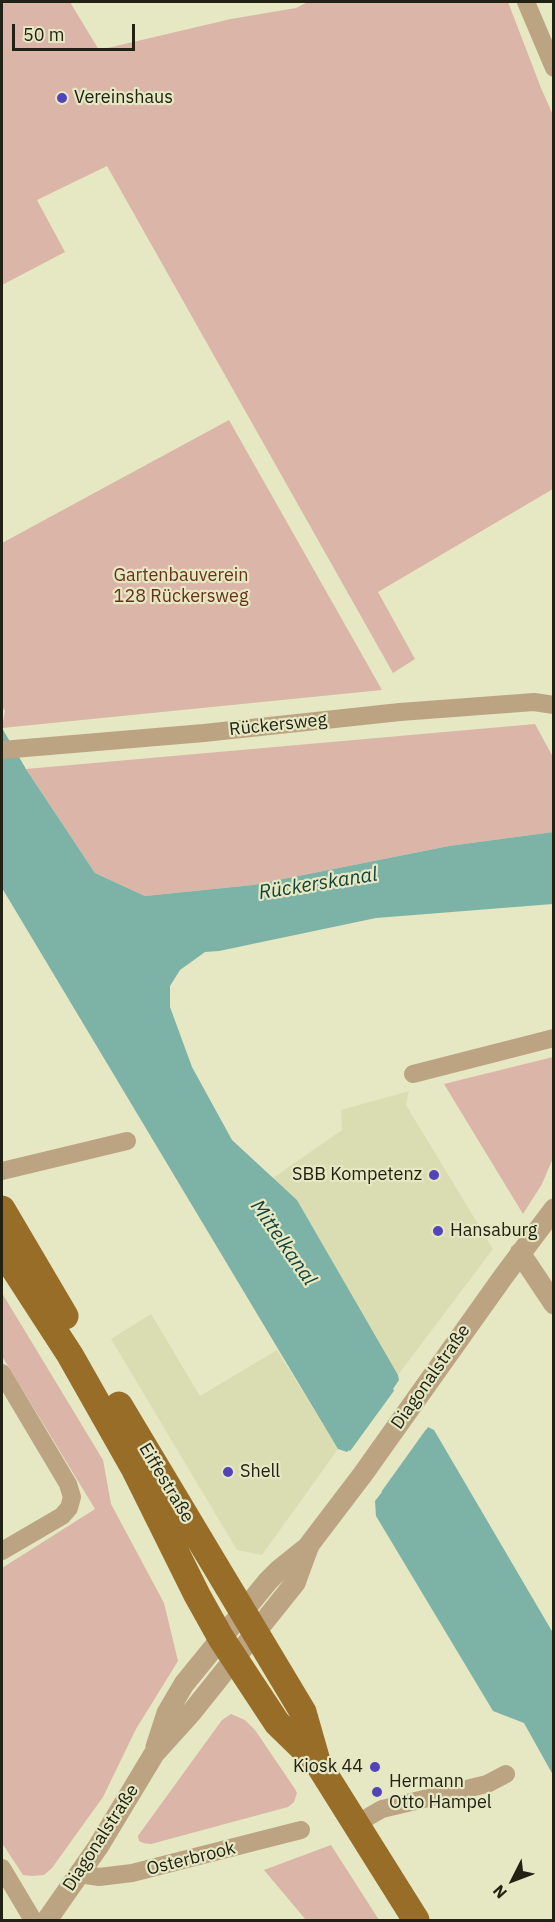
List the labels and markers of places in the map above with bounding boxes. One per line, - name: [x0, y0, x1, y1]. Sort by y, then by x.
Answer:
- place label: Vereinshaus: [74, 87, 173, 109]
- marker: Vereinshaus: [55, 91, 69, 105]
- place label: SBB Kompetenz: [292, 1164, 422, 1186]
- marker: SBB Kompetenz: [427, 1168, 441, 1182]
- place label: Hansaburg: [450, 1220, 537, 1242]
- marker: Hansaburg: [431, 1224, 445, 1238]
- place label: Shell: [240, 1461, 280, 1483]
- marker: Shell: [221, 1465, 235, 1479]
- place label: Kiosk 44: [293, 1756, 363, 1778]
- marker: Kiosk 44: [368, 1760, 382, 1774]
- place label: Hermann Otto Hampel: [389, 1771, 492, 1814]
- marker: Hermann Otto Hampel: [370, 1785, 384, 1799]

